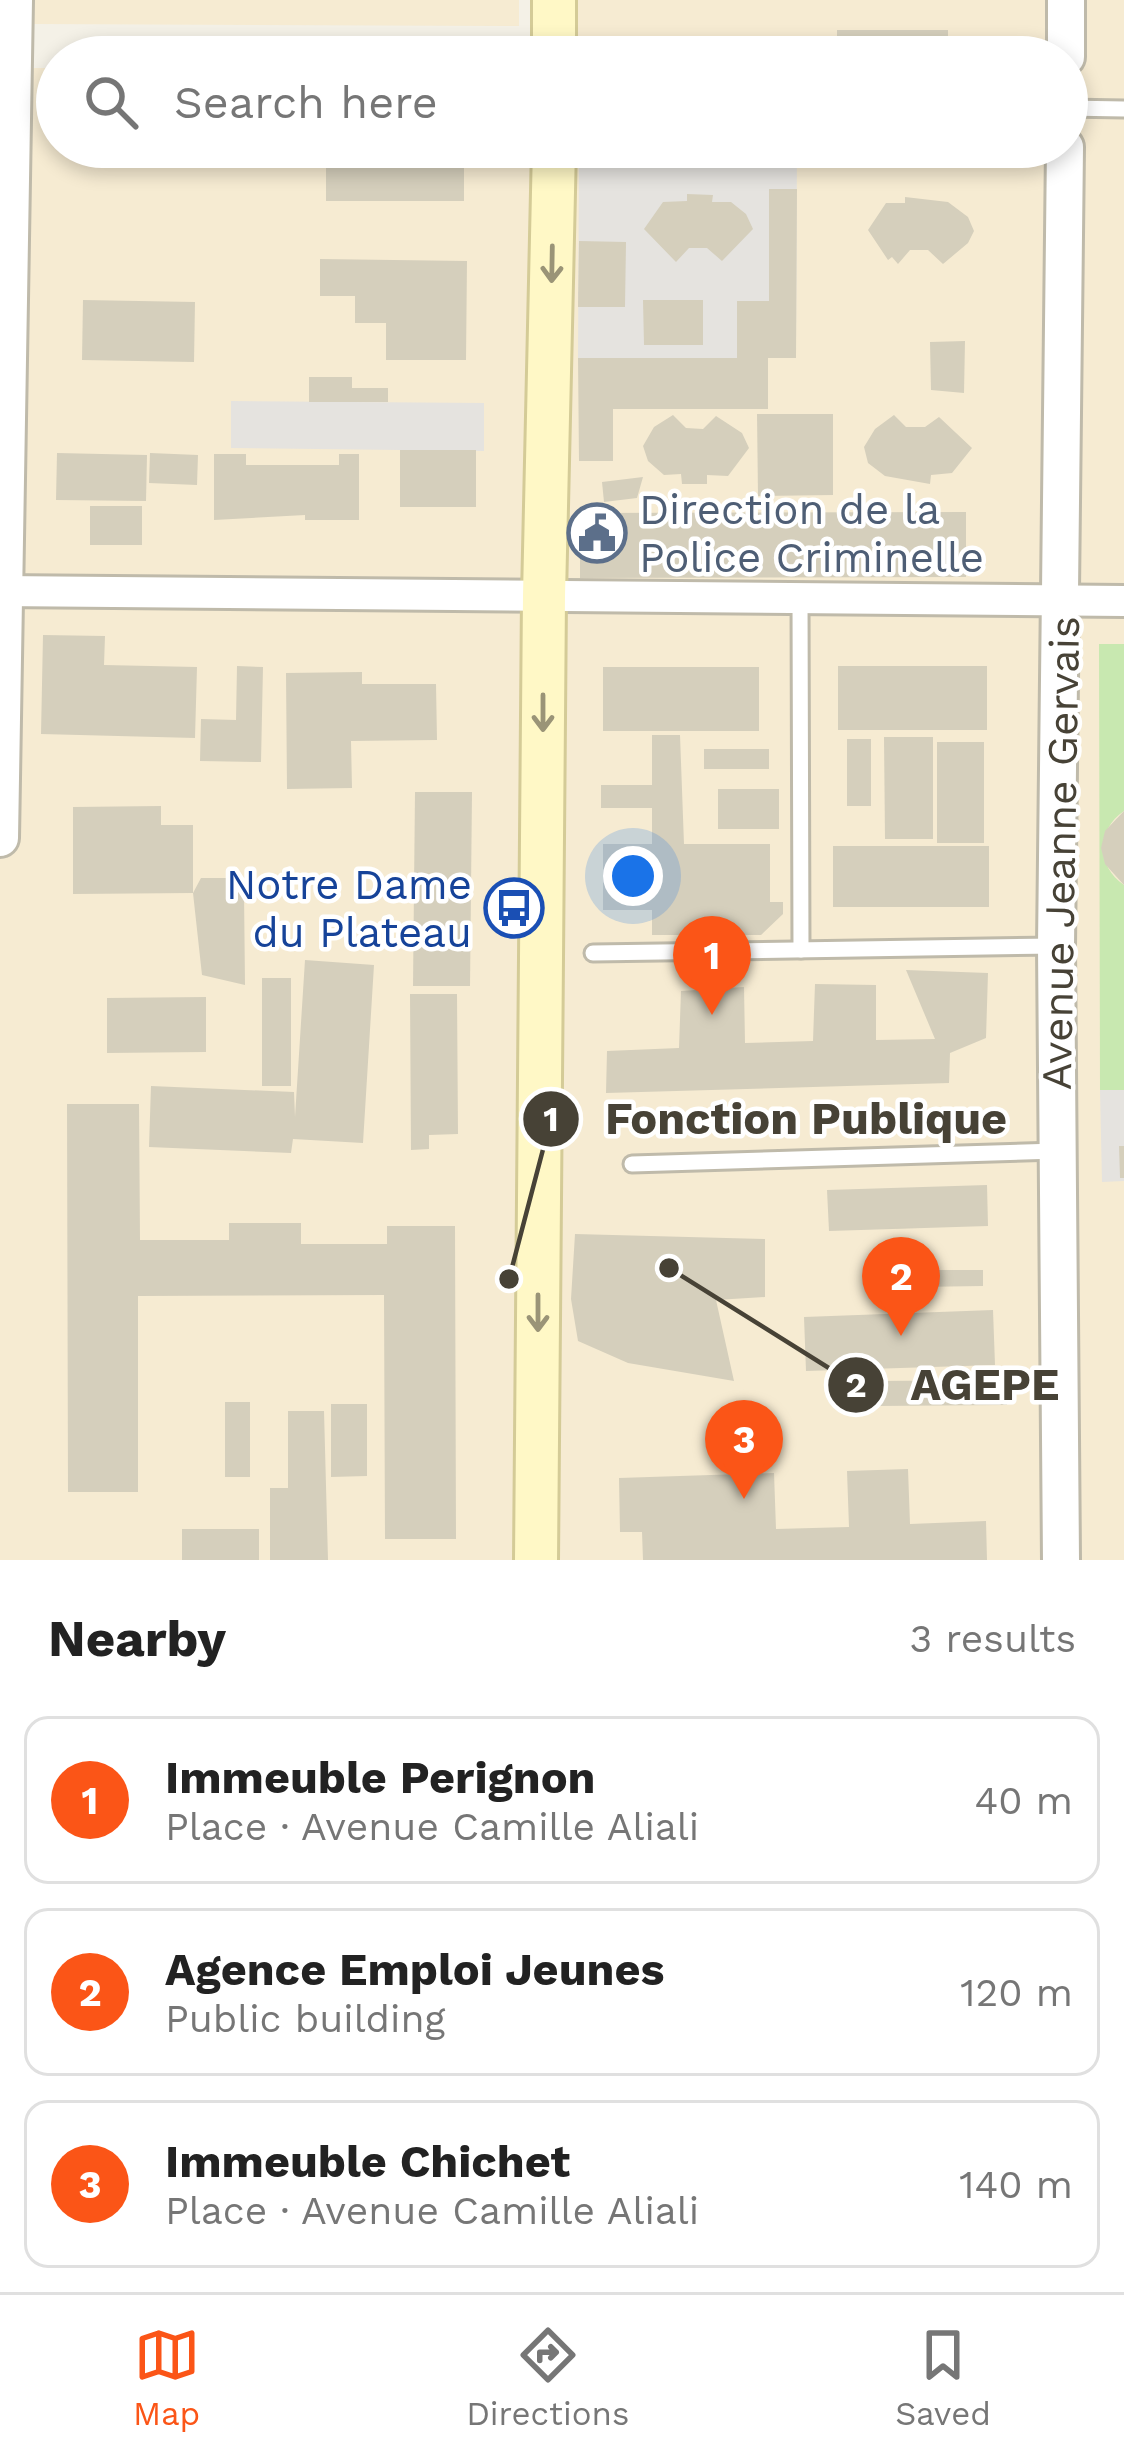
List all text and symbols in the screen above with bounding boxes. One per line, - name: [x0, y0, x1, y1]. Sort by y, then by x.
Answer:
- search box: [36, 36, 1088, 168]
- icon: search: [78, 69, 144, 135]
- text: Search here: [174, 76, 438, 129]
- one-way arrow: [540, 244, 563, 283]
- place label: Direction de la Police Criminelle: [639, 485, 984, 582]
- public building icon: Direction de la Police Criminelle: [566, 502, 628, 564]
- street label: Avenue Jeanne Gervais: [1032, 616, 1089, 1090]
- one-way arrow: [532, 693, 554, 732]
- your location: [603, 846, 663, 906]
- place label: Notre Dame du Plateau: [226, 860, 472, 957]
- bus stop icon: Notre Dame du Plateau: [483, 877, 545, 939]
- pin: 1: [673, 916, 751, 1015]
- callout: Fonction Publique: [521, 1078, 1031, 1159]
- text: Fonction Publique: [605, 1092, 1007, 1145]
- text: 1: [543, 1098, 559, 1140]
- pin: 2: [862, 1237, 940, 1336]
- one-way arrow: [527, 1293, 549, 1332]
- callout: AGEPE: [826, 1344, 1083, 1425]
- text: AGEPE: [911, 1358, 1059, 1411]
- text: 2: [845, 1364, 867, 1406]
- pin: 3: [705, 1400, 783, 1499]
- text: Nearby: [48, 1609, 226, 1668]
- text: 3 results: [910, 1616, 1076, 1661]
- text: Immeuble Perignon: [165, 1751, 596, 1804]
- text: 1: [82, 1778, 98, 1823]
- text: 40 m: [974, 1778, 1073, 1823]
- text: Place · Avenue Camille Aliali: [165, 1804, 699, 1849]
- text: Agence Emploi Jeunes: [165, 1943, 664, 1996]
- text: 2: [78, 1970, 102, 2015]
- text: 120 m: [960, 1970, 1073, 2015]
- text: Public building: [165, 1996, 445, 2041]
- text: Immeuble Chichet: [165, 2135, 570, 2188]
- text: 3: [78, 2162, 102, 2207]
- text: 140 m: [959, 2162, 1073, 2207]
- text: Place · Avenue Camille Aliali: [165, 2188, 699, 2233]
- tab: Map: [133, 2322, 200, 2433]
- tab: Directions: [466, 2322, 629, 2433]
- tab: Saved: [895, 2322, 991, 2433]

